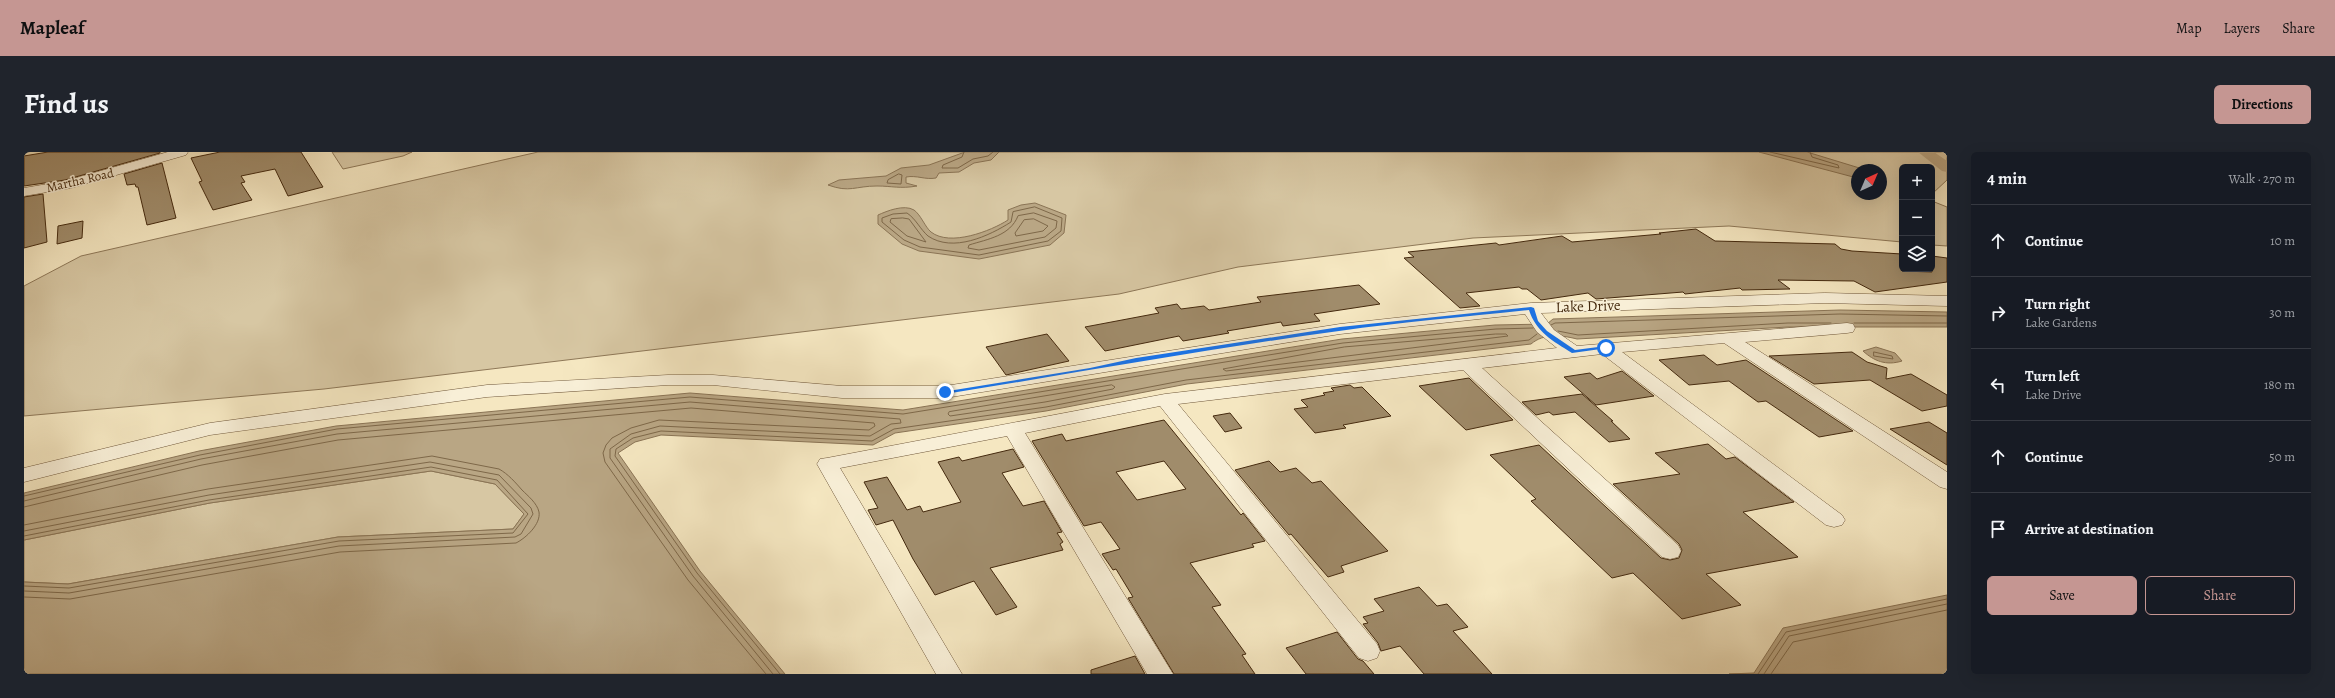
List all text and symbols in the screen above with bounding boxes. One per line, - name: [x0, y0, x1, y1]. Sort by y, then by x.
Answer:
- text: Mapleaf: [20, 15, 85, 41]
- text: Map: [2176, 19, 2202, 38]
- text: Layers: [2224, 19, 2260, 38]
- text: Share: [2282, 19, 2315, 38]
- text: Find us: [24, 85, 109, 123]
- button: Directions: [2214, 85, 2311, 124]
- street label: Martha Road: [45, 164, 115, 196]
- north arrow: [1851, 164, 1887, 200]
- map controls: [1899, 164, 1935, 272]
- button: +: [1899, 164, 1935, 200]
- text: 4 min: [1987, 167, 2027, 190]
- text: Walk · 270 m: [2229, 170, 2295, 187]
- button: −: [1899, 200, 1935, 236]
- icon: ahead: [1987, 230, 2009, 252]
- text: Continue: [2025, 231, 2083, 251]
- text: 10 m: [2270, 232, 2295, 249]
- button: layers: [1899, 236, 1935, 272]
- text: Turn right: [2025, 294, 2090, 314]
- street label: Lake Drive: [1555, 295, 1621, 317]
- icon: right: [1987, 302, 2009, 324]
- text: 30 m: [2269, 304, 2295, 321]
- text: Lake Gardens: [2025, 314, 2097, 331]
- route start: [1597, 339, 1615, 357]
- text: Turn left: [2025, 366, 2080, 386]
- icon: left: [1987, 374, 2009, 396]
- text: 180 m: [2264, 376, 2295, 393]
- route end: [936, 383, 954, 401]
- text: Lake Drive: [2025, 386, 2081, 403]
- icon: ahead: [1987, 446, 2009, 468]
- text: Continue: [2025, 447, 2083, 467]
- text: 50 m: [2269, 448, 2295, 465]
- icon: arrive: [1987, 518, 2009, 540]
- text: Arrive at destination: [2025, 519, 2154, 539]
- button: Save: [1987, 576, 2137, 615]
- button: Share: [2145, 576, 2295, 615]

